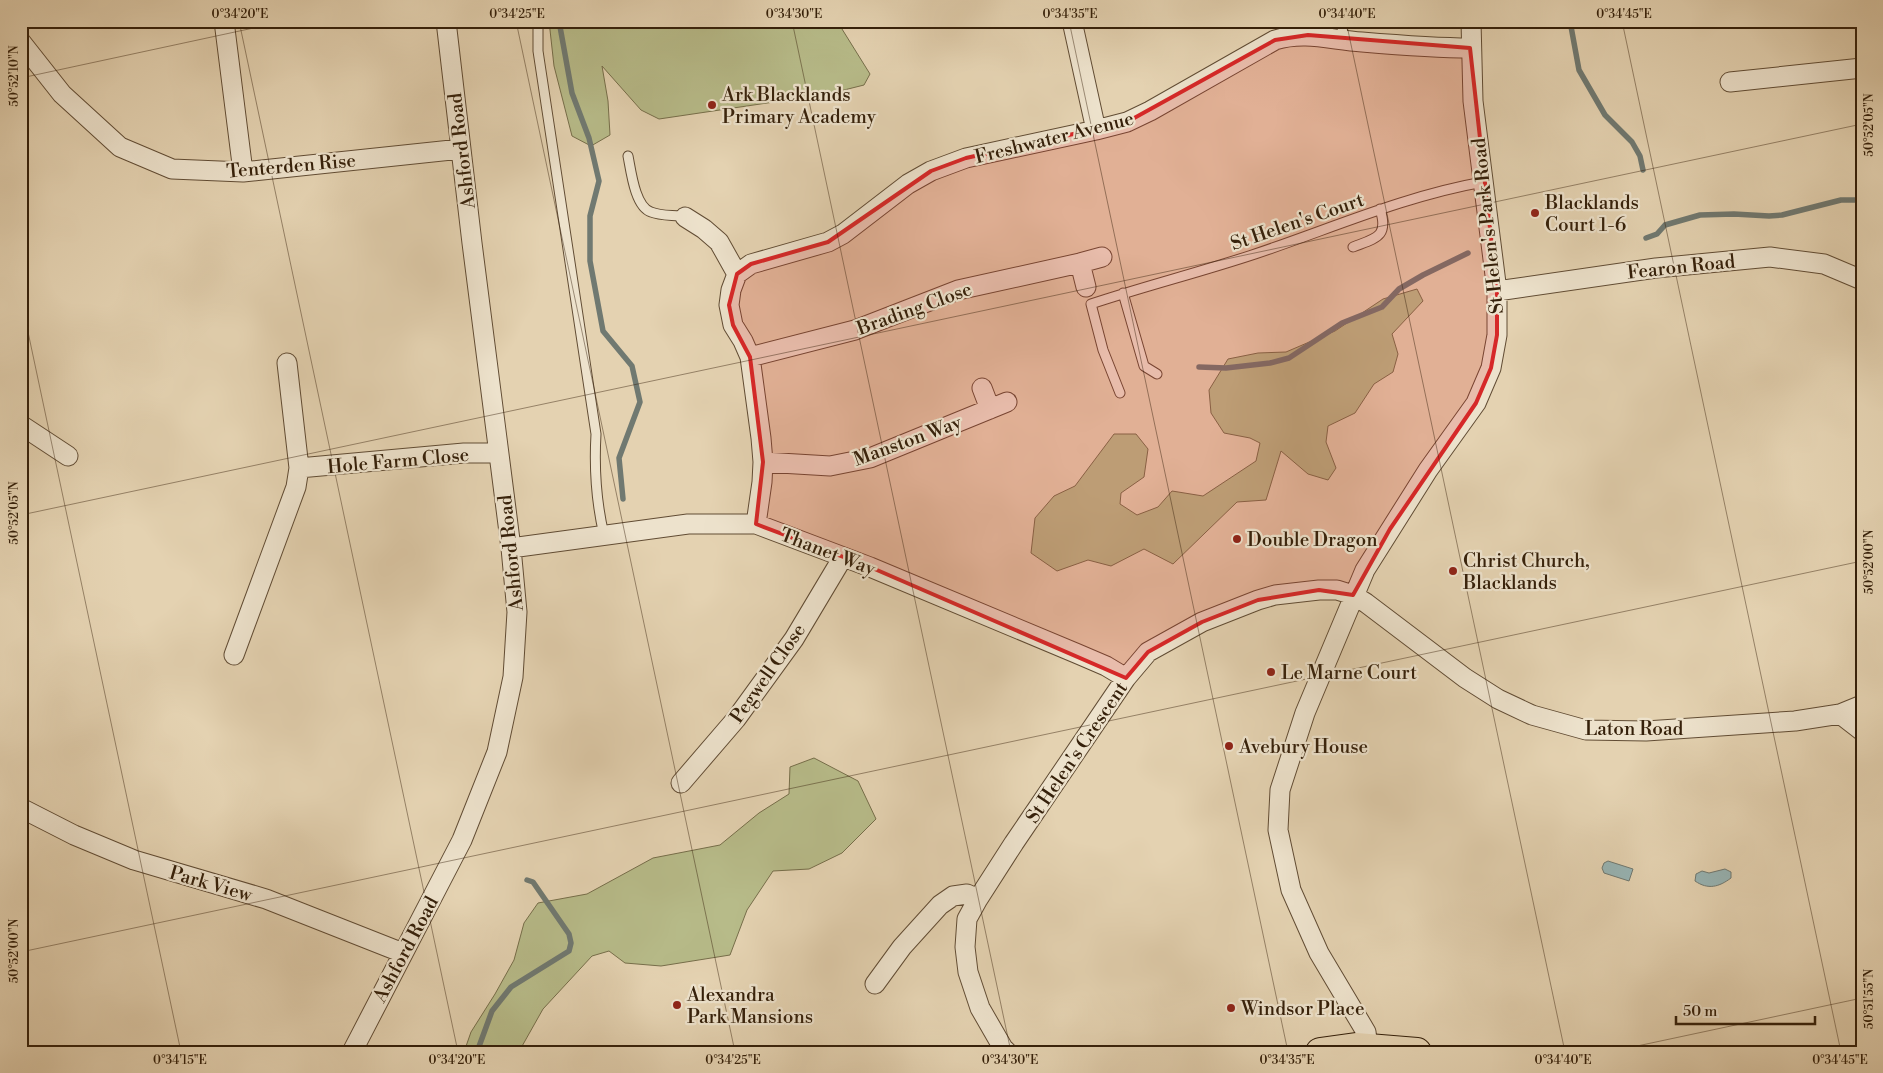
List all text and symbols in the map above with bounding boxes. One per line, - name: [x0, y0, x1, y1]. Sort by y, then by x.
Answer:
- text: 0°34'20"E: [212, 7, 268, 22]
- text: 0°34'25"E: [489, 7, 545, 22]
- text: 0°34'30"E: [766, 7, 822, 22]
- text: 0°34'35"E: [1042, 7, 1098, 22]
- text: 0°34'40"E: [1318, 7, 1376, 22]
- text: 0°34'45"E: [1596, 7, 1652, 22]
- text: 50°52'10"N: [7, 45, 22, 107]
- place label: Ark Blacklands Primary Academy: [721, 83, 877, 129]
- street label: Ashford Road: [443, 91, 481, 211]
- text: 50°52'05"N: [1862, 93, 1877, 157]
- marker: Ark Blacklands Primary Academy: [706, 99, 718, 111]
- street label: Freshwater Avenue: [972, 107, 1136, 169]
- street label: St Helen's Park Road: [1467, 136, 1509, 315]
- street label: Tenterden Rise: [225, 148, 357, 184]
- street label: St Helen's Court: [1227, 188, 1367, 256]
- place label: Blacklands Court 1-6: [1544, 191, 1639, 237]
- marker: Blacklands Court 1-6: [1529, 207, 1541, 219]
- street label: Fearon Road: [1626, 249, 1736, 285]
- street label: Brading Close: [853, 277, 975, 341]
- street label: Manston Way: [850, 410, 965, 472]
- street label: Hole Farm Close: [326, 443, 470, 479]
- text: 50°52'05"N: [7, 481, 22, 545]
- street label: Ashford Road: [493, 493, 529, 613]
- street label: Thanet Way: [777, 523, 879, 581]
- place label: Double Dragon: [1247, 528, 1378, 552]
- text: 50°52'00"N: [1862, 530, 1877, 594]
- marker: Double Dragon: [1231, 533, 1243, 545]
- place label: Christ Church, Blacklands: [1462, 549, 1590, 595]
- marker: Christ Church, Blacklands: [1447, 565, 1459, 577]
- street label: Pegwell Close: [725, 619, 811, 728]
- place label: Le Marne Court: [1281, 661, 1417, 685]
- marker: Le Marne Court: [1265, 666, 1277, 678]
- street label: St Helen's Crescent: [1021, 677, 1133, 828]
- street label: Laton Road: [1585, 717, 1684, 741]
- place label: Avebury House: [1238, 735, 1368, 759]
- marker: Avebury House: [1223, 740, 1235, 752]
- street label: Park View: [167, 861, 256, 907]
- street label: Ashford Road: [367, 892, 444, 1008]
- text: 50°52'00"N: [7, 919, 22, 983]
- text: 50°51'55"N: [1862, 969, 1877, 1029]
- place label: Alexandra Park Mansions: [686, 983, 813, 1029]
- scale bar: [1676, 993, 1814, 1025]
- place label: Windsor Place: [1240, 997, 1364, 1021]
- marker: Alexandra Park Mansions: [671, 999, 683, 1011]
- marker: Windsor Place: [1225, 1002, 1237, 1014]
- text: 50 m: [1683, 1002, 1717, 1021]
- text: 0°34'15"E: [153, 1053, 207, 1068]
- text: 0°34'20"E: [429, 1053, 485, 1068]
- text: 0°34'25"E: [705, 1053, 761, 1068]
- text: 0°34'30"E: [982, 1053, 1038, 1068]
- text: 0°34'35"E: [1259, 1053, 1315, 1068]
- text: 0°34'40"E: [1534, 1053, 1592, 1068]
- text: 0°34'45"E: [1812, 1053, 1868, 1068]

